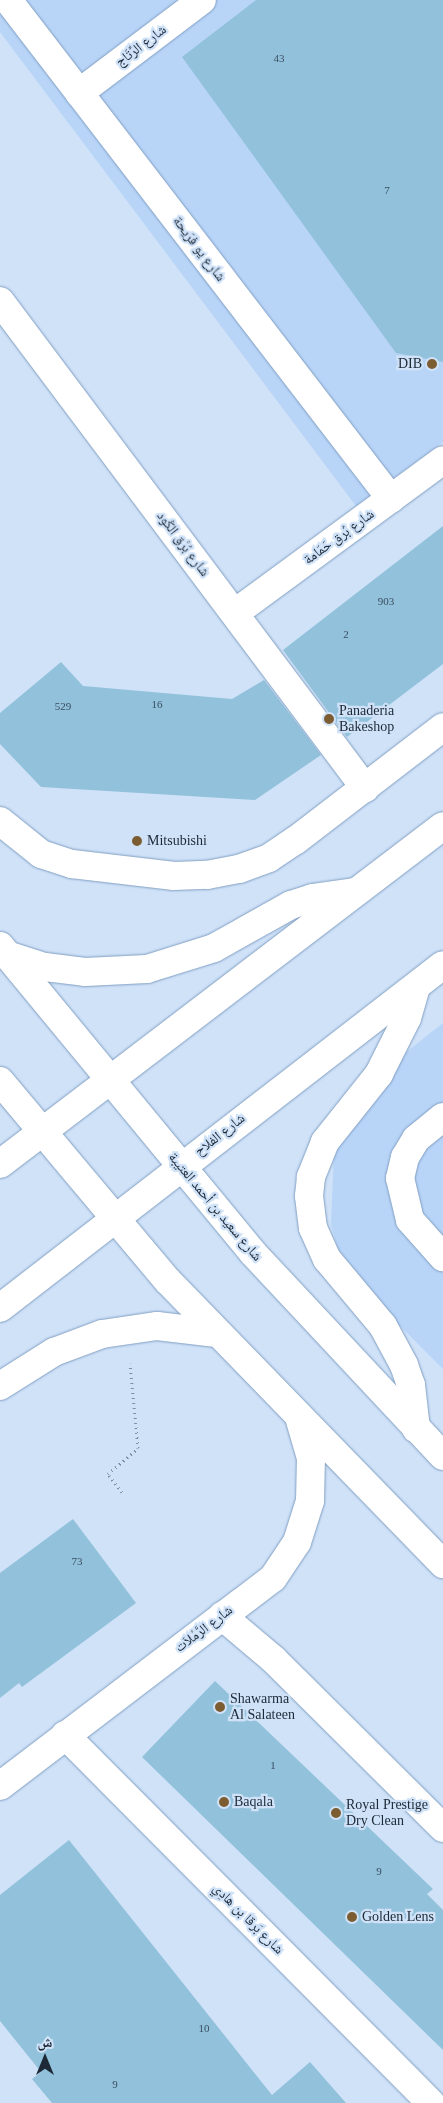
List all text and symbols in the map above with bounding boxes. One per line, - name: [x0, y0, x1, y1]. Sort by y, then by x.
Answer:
- street label: شارع الرِّتَاج: [112, 21, 170, 71]
- house number: 43: [274, 51, 284, 65]
- house number: 7: [384, 183, 390, 197]
- street label: شارع يو فرَيحة: [169, 213, 229, 285]
- place label: DIB: [398, 356, 422, 372]
- marker: DIB: [426, 358, 438, 370]
- street label: شارع بُرق حَمَامة: [300, 506, 378, 568]
- street label: شارع بُرْق الكُود: [153, 508, 213, 580]
- house number: 903: [378, 594, 394, 608]
- house number: 2: [343, 627, 349, 641]
- house number: 16: [152, 697, 162, 711]
- house number: 529: [55, 699, 71, 713]
- place label: Panaderia Bakeshop: [339, 703, 394, 736]
- marker: Panaderia Bakeshop: [323, 713, 335, 725]
- place label: Mitsubishi: [147, 833, 207, 849]
- marker: Mitsubishi: [131, 835, 143, 847]
- street label: شارع الفلاح: [191, 1110, 249, 1160]
- street label: شارع سعيد بن أحمد العتيبة: [165, 1149, 265, 1265]
- house number: 73: [72, 1554, 82, 1568]
- street label: شارع الرَّمْلاَت: [172, 1602, 236, 1656]
- place label: Shawarma Al Salateen: [230, 1691, 295, 1724]
- marker: Shawarma Al Salateen: [214, 1701, 226, 1713]
- house number: 1: [270, 1758, 276, 1772]
- place label: Baqala: [234, 1794, 273, 1810]
- marker: Baqala: [218, 1796, 230, 1808]
- place label: Royal Prestige Dry Clean: [346, 1797, 428, 1830]
- marker: Royal Prestige Dry Clean: [330, 1807, 342, 1819]
- house number: 9: [376, 1864, 382, 1878]
- street label: شارع بَرقا بن هادِي: [209, 1880, 287, 1958]
- place label: Golden Lens: [362, 1909, 434, 1925]
- marker: Golden Lens: [346, 1911, 358, 1923]
- house number: 10: [198, 2021, 210, 2035]
- north arrow: [20, 2033, 70, 2083]
- text: ش: [38, 2035, 52, 2050]
- house number: 9: [112, 2077, 118, 2091]

